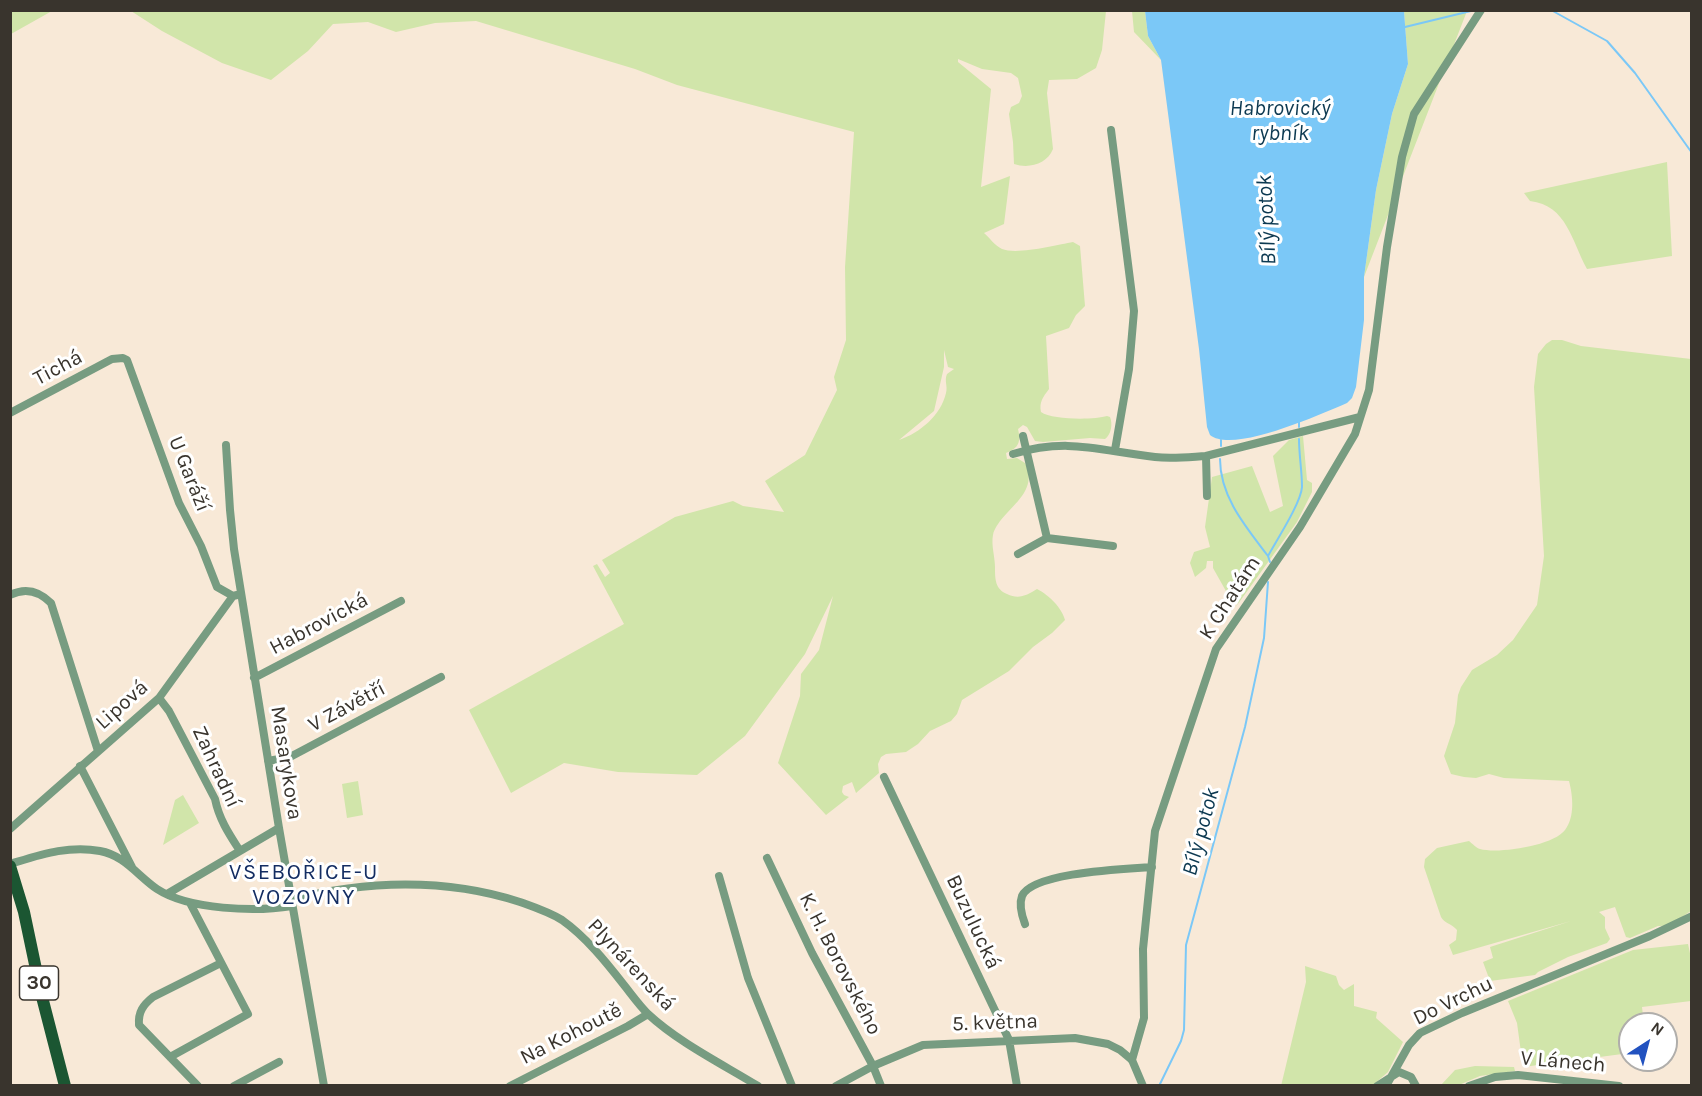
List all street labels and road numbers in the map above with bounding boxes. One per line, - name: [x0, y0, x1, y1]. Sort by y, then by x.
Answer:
- street label: Tichá: [29, 345, 87, 391]
- street label: U Garáží: [162, 433, 216, 515]
- street label: K Chatám: [1194, 552, 1266, 644]
- street label: Habrovická: [265, 587, 373, 661]
- street label: Lipová: [91, 675, 153, 735]
- street label: V Závětří: [304, 676, 390, 738]
- street label: Masarykova: [265, 704, 307, 822]
- street label: Zahradní: [186, 722, 246, 812]
- street label: Buzulucká: [940, 871, 1006, 973]
- street label: K. H. Borovského: [793, 889, 887, 1039]
- street label: Plynárenská: [582, 914, 680, 1016]
- road number: 30: [20, 966, 58, 1000]
- street label: Do Vrchu: [1409, 971, 1497, 1031]
- street label: Na Kohoutě: [516, 998, 626, 1070]
- street label: 5. května: [952, 1009, 1038, 1037]
- street label: V Lánech: [1519, 1046, 1607, 1078]

